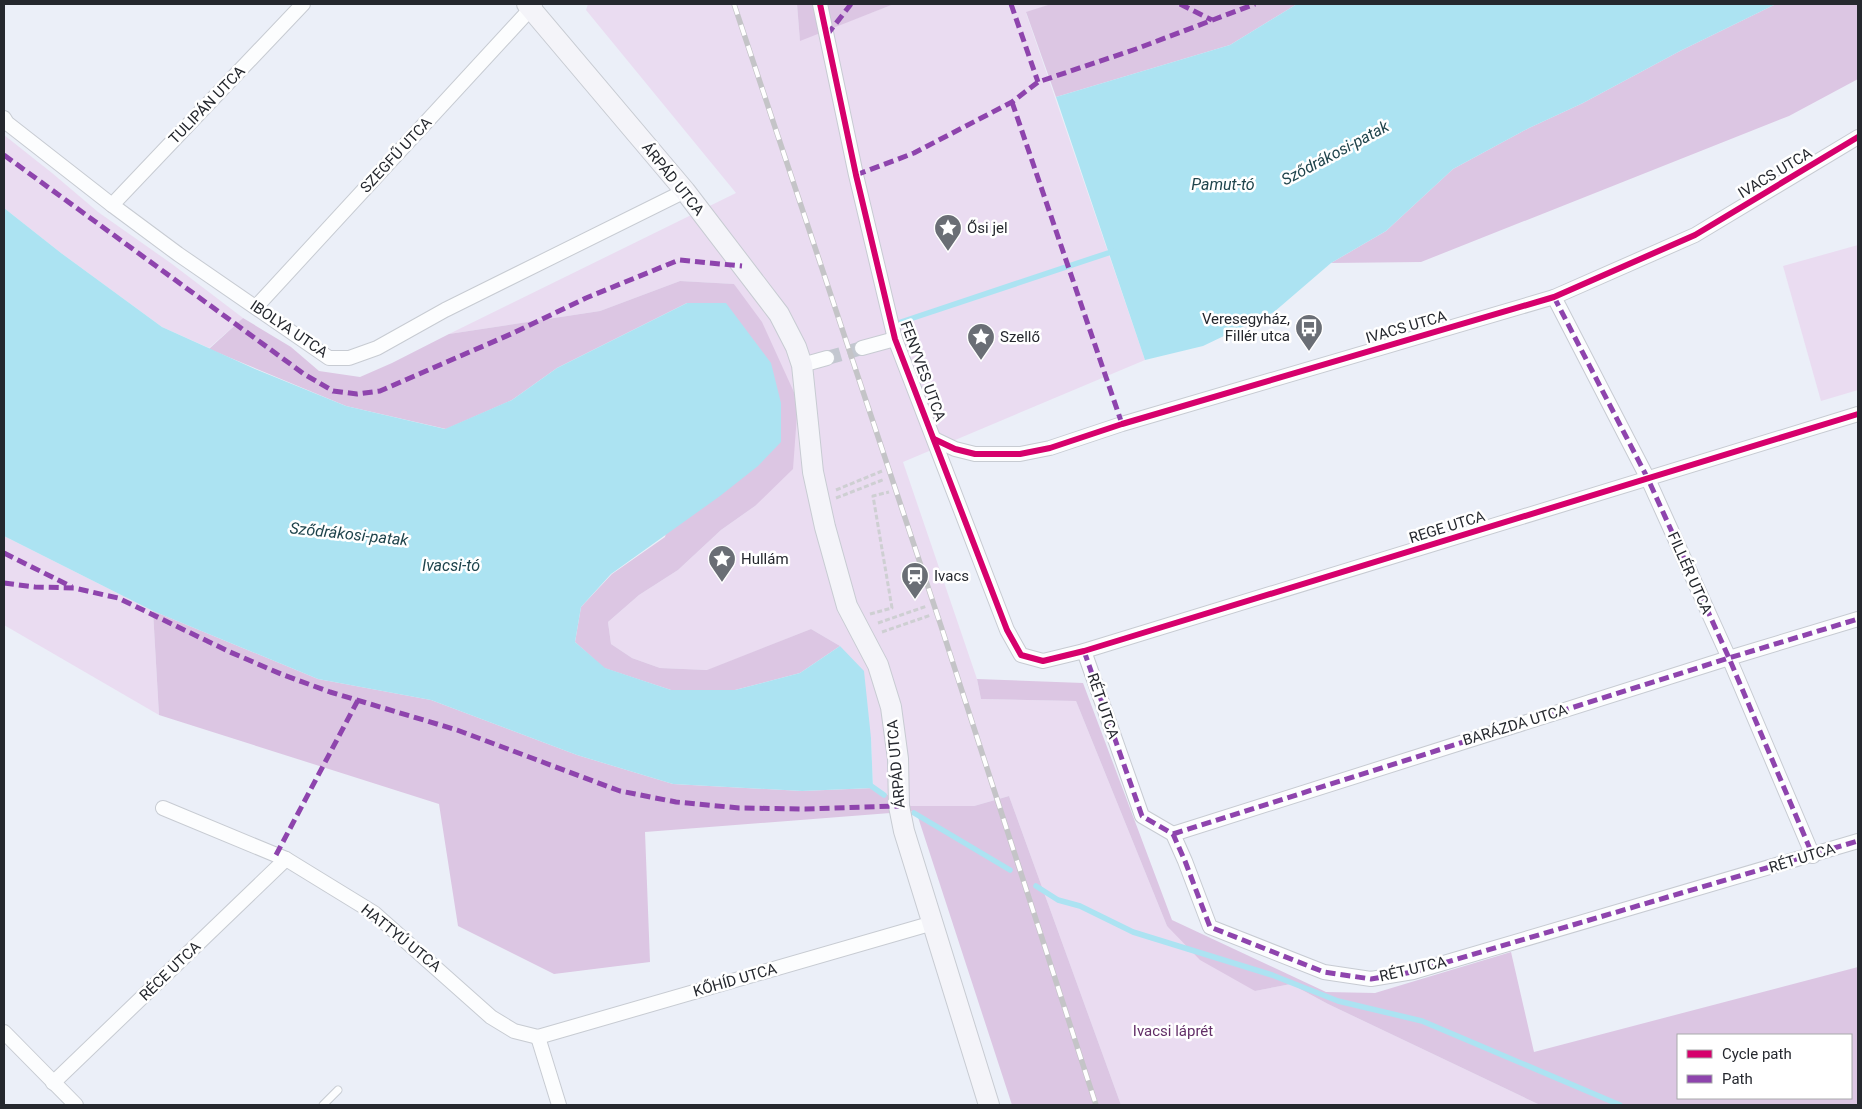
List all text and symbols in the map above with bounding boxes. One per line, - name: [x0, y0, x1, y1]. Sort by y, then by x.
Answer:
- street label: TULIPÁN UTCA: [165, 62, 249, 148]
- street label: SZEGFŰ UTCA: [357, 113, 436, 196]
- water label: Sződrákosi-patak: [1278, 116, 1393, 189]
- street label: ÁRPÁD UTCA: [638, 139, 708, 219]
- street label: IVACS UTCA: [1735, 144, 1815, 202]
- water label: Pamut-tó: [1191, 175, 1255, 194]
- place icon: Ősi jel: [933, 213, 963, 252]
- place label: Ősi jel: [967, 219, 1008, 237]
- street label: IBOLYA UTCA: [247, 296, 331, 362]
- street label: IVACS UTCA: [1364, 307, 1449, 347]
- place label: Veresegyház, Fillér utca: [1202, 310, 1290, 345]
- bus stop icon: Veresegyház, Fillér utca: [1294, 313, 1324, 352]
- street label: FENYVES UTCA: [897, 318, 950, 424]
- place icon: Szellő: [966, 322, 996, 361]
- place label: Szellő: [1000, 328, 1040, 346]
- street label: REGE UTCA: [1407, 507, 1487, 547]
- water label: Sződrákosi-patak: [289, 518, 410, 550]
- street label: FILLÉR UTCA: [1664, 529, 1716, 617]
- place icon: Hullám: [707, 544, 737, 583]
- place label: Hullám: [741, 550, 789, 568]
- water label: Ivacsi-tó: [422, 556, 480, 575]
- station icon: Ivacs: [900, 561, 930, 600]
- place label: Ivacs: [934, 567, 969, 585]
- street label: RÉT UTCA: [1083, 671, 1123, 741]
- street label: BARÁZDA UTCA: [1461, 700, 1570, 749]
- street label: ÁRPÁD UTCA: [883, 719, 909, 809]
- street label: RÉT UTCA: [1767, 839, 1837, 877]
- street label: HATTYÚ UTCA: [357, 900, 445, 976]
- street label: RÉCE UTCA: [136, 937, 204, 1005]
- street label: RÉT UTCA: [1378, 953, 1449, 985]
- street label: KŐHÍD UTCA: [691, 959, 779, 1000]
- park label: Ivacsi láprét: [1133, 1022, 1213, 1040]
- legend: [1677, 1034, 1852, 1099]
- text: Cycle path: [1722, 1045, 1792, 1063]
- text: Path: [1722, 1070, 1753, 1088]

